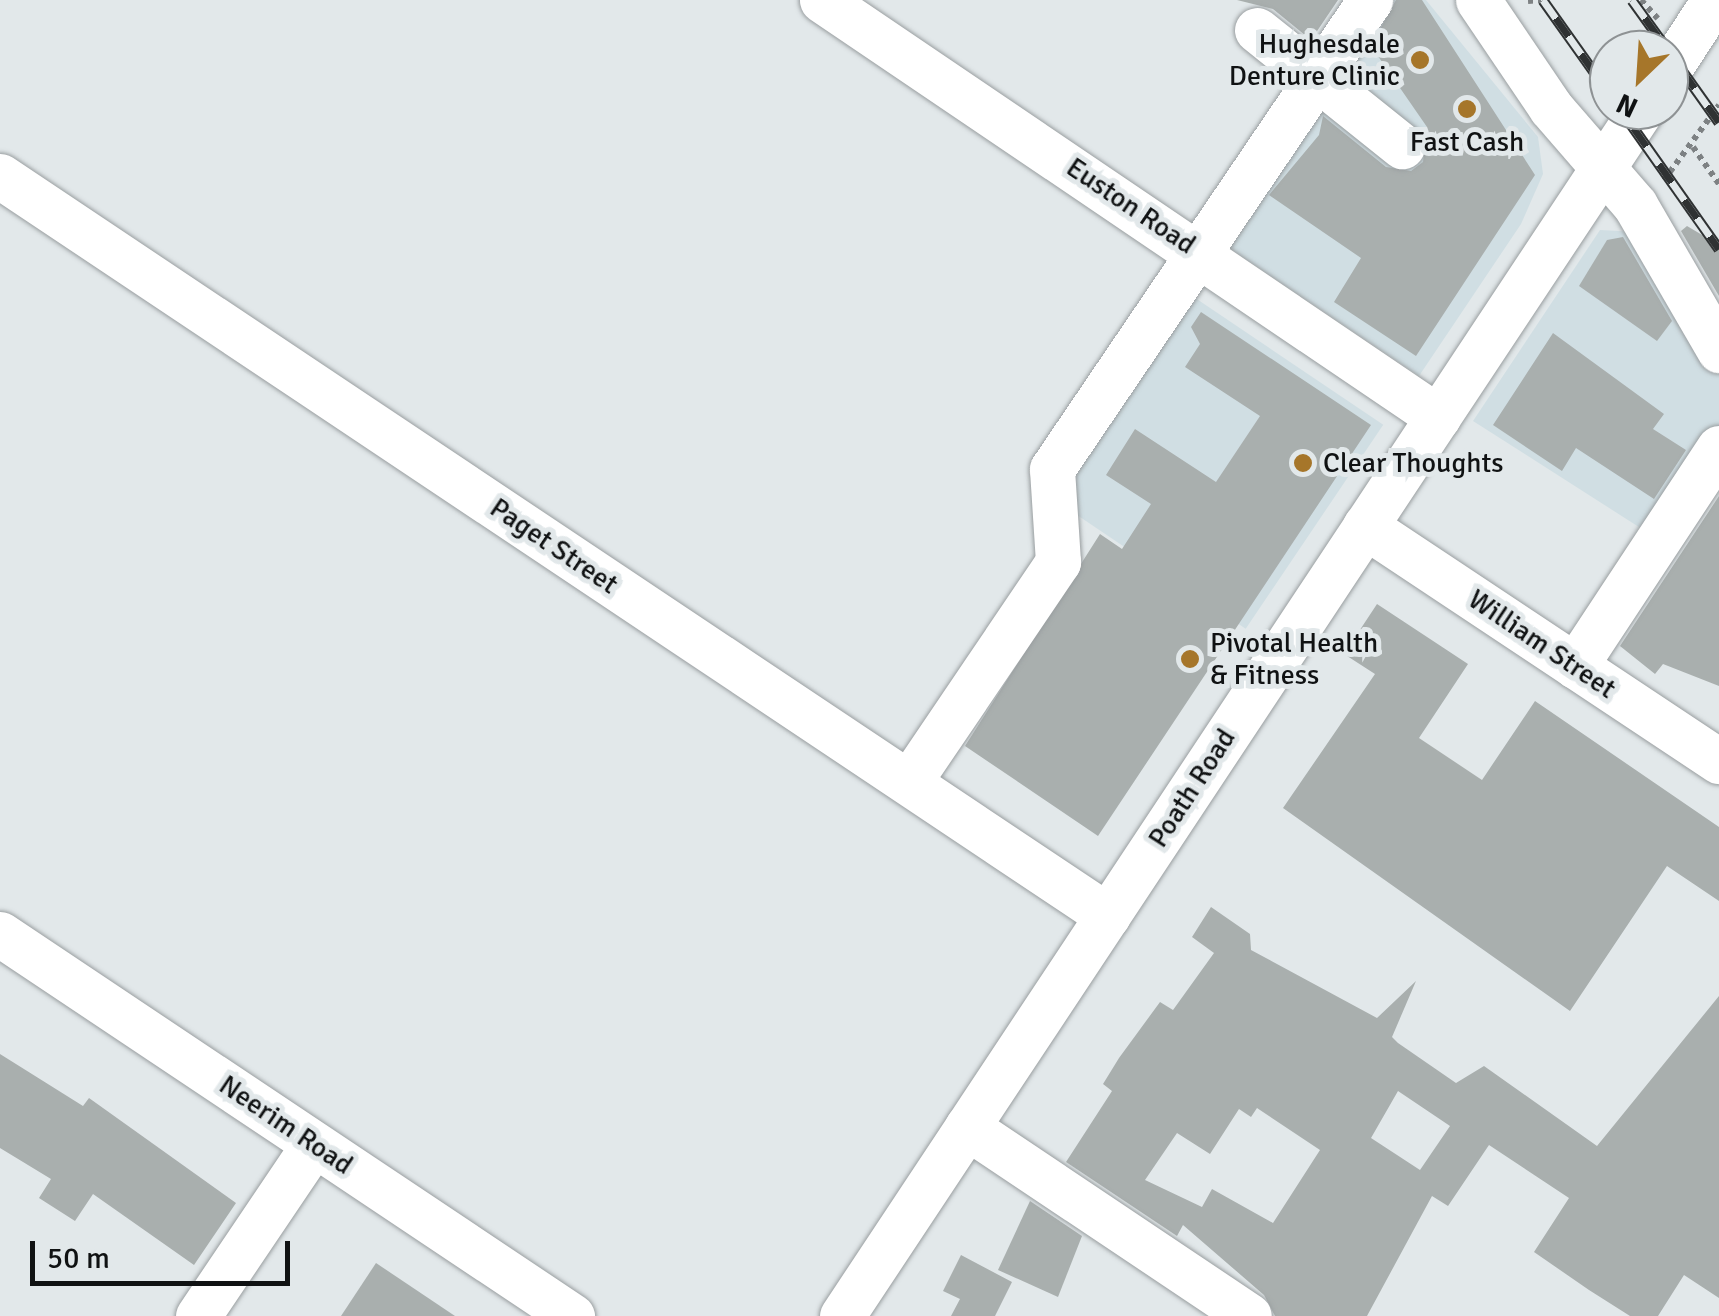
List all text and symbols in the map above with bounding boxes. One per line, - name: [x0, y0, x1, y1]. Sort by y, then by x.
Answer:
- place label: Hughesdale Denture Clinic: [1229, 27, 1400, 93]
- north arrow: [1589, 30, 1689, 130]
- marker: Hughesdale Denture Clinic: [1409, 49, 1431, 71]
- text: N: [1611, 86, 1643, 125]
- marker: Fast Cash: [1456, 98, 1478, 120]
- place label: Fast Cash: [1410, 125, 1524, 159]
- street label: Euston Road: [1060, 151, 1202, 261]
- place label: Clear Thoughts: [1323, 446, 1503, 480]
- marker: Clear Thoughts: [1292, 452, 1314, 474]
- street label: Paget Street: [484, 491, 624, 601]
- street label: William Street: [1462, 582, 1622, 706]
- place label: Pivotal Health & Fitness: [1210, 626, 1378, 692]
- marker: Pivotal Health & Fitness: [1179, 648, 1201, 670]
- street label: Poath Road: [1141, 722, 1243, 854]
- street label: Neerim Road: [213, 1068, 359, 1182]
- scale bar: [35, 1221, 295, 1283]
- text: 50 m: [47, 1240, 110, 1277]

